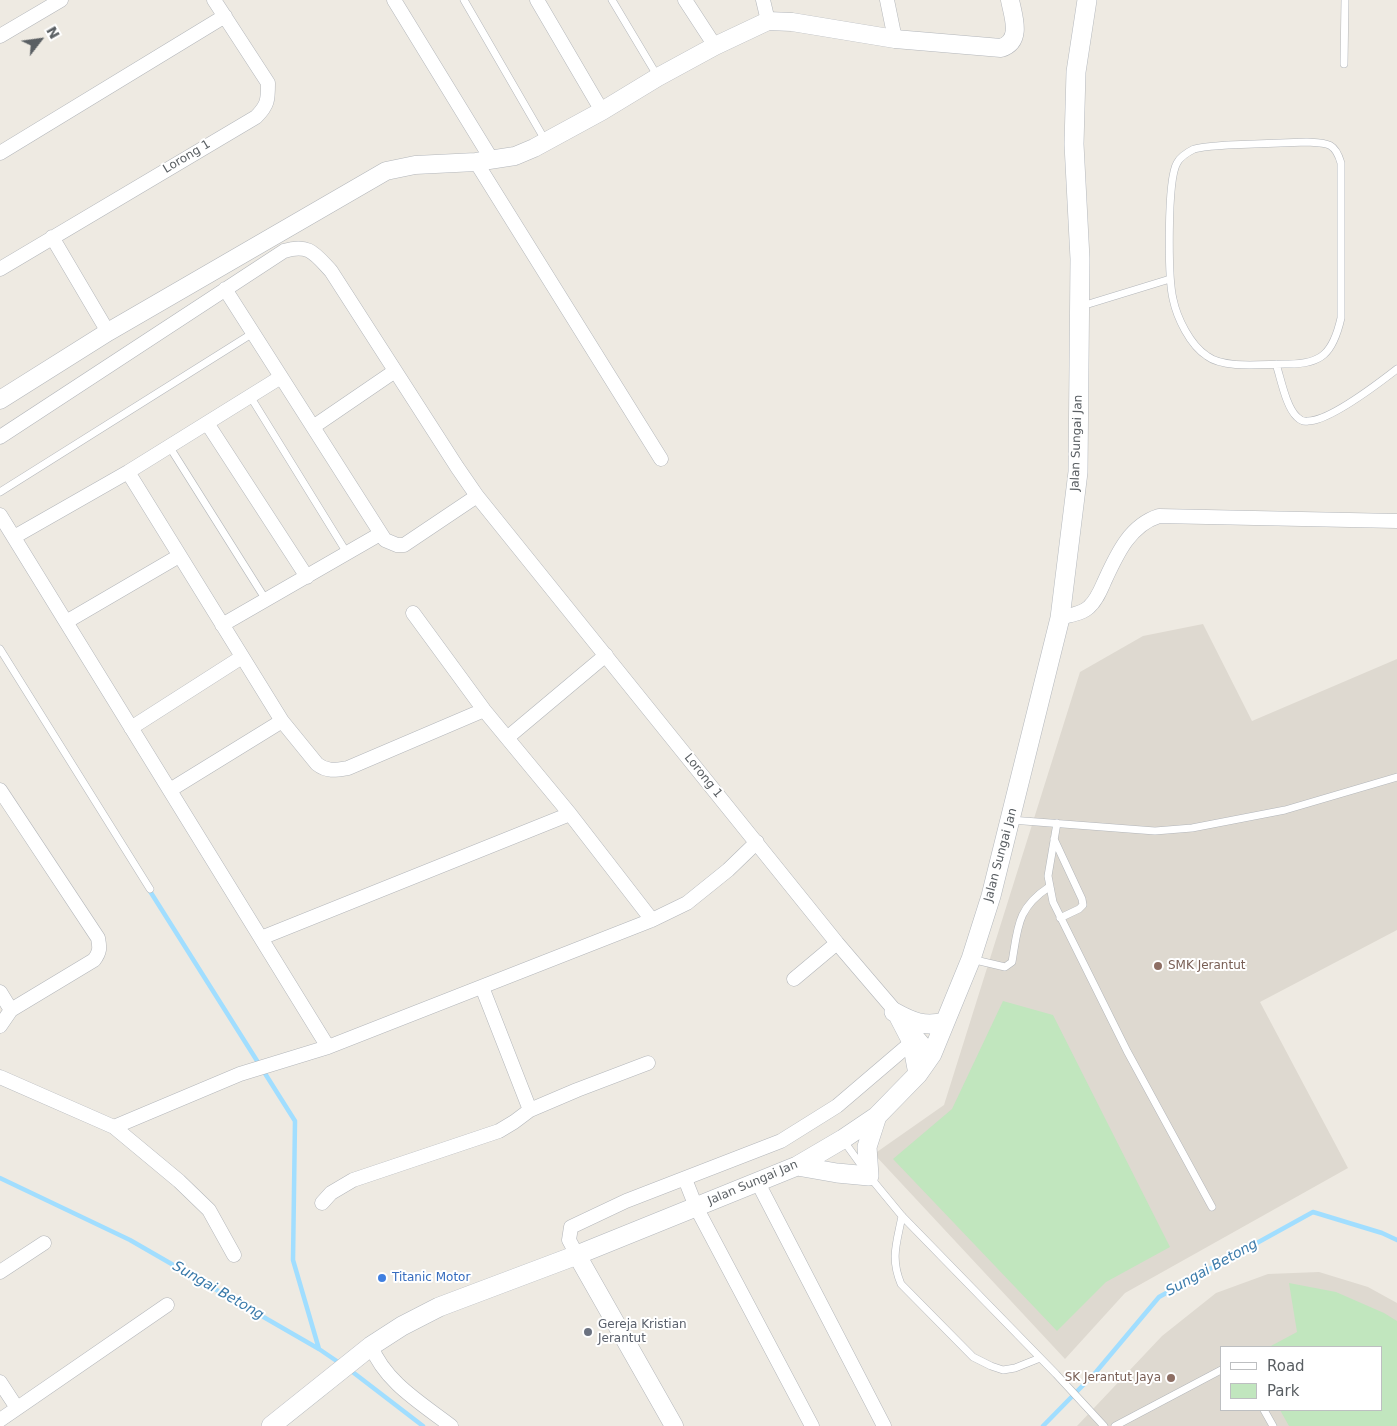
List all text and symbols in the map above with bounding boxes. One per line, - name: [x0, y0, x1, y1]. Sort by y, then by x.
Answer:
- north arrow: [15, 15, 65, 65]
- text: N: [43, 23, 63, 42]
- street label: Lorong 1: [161, 137, 213, 177]
- street label: Jalan Sungai Jan: [1068, 395, 1086, 491]
- street label: Lorong 1: [681, 751, 725, 801]
- street label: Jalan Sungai Jan: [982, 807, 1020, 903]
- place label: SMK Jerantut: [1168, 959, 1245, 973]
- marker: SMK Jerantut: [1152, 960, 1164, 972]
- street label: Jalan Sungai Jan: [706, 1158, 800, 1208]
- water label: Sungai Betong: [1163, 1236, 1261, 1300]
- water label: Sungai Betong: [169, 1258, 267, 1324]
- place label: Titanic Motor: [392, 1271, 470, 1285]
- marker: Titanic Motor: [376, 1272, 388, 1284]
- place label: Gereja Kristian Jerantut: [598, 1318, 687, 1346]
- marker: Gereja Kristian Jerantut: [582, 1326, 594, 1338]
- legend: [1220, 1346, 1382, 1411]
- text: Road: [1267, 1357, 1305, 1375]
- place label: SK Jerantut Jaya: [1065, 1371, 1161, 1385]
- marker: SK Jerantut Jaya: [1165, 1372, 1177, 1384]
- text: Park: [1267, 1382, 1299, 1400]

